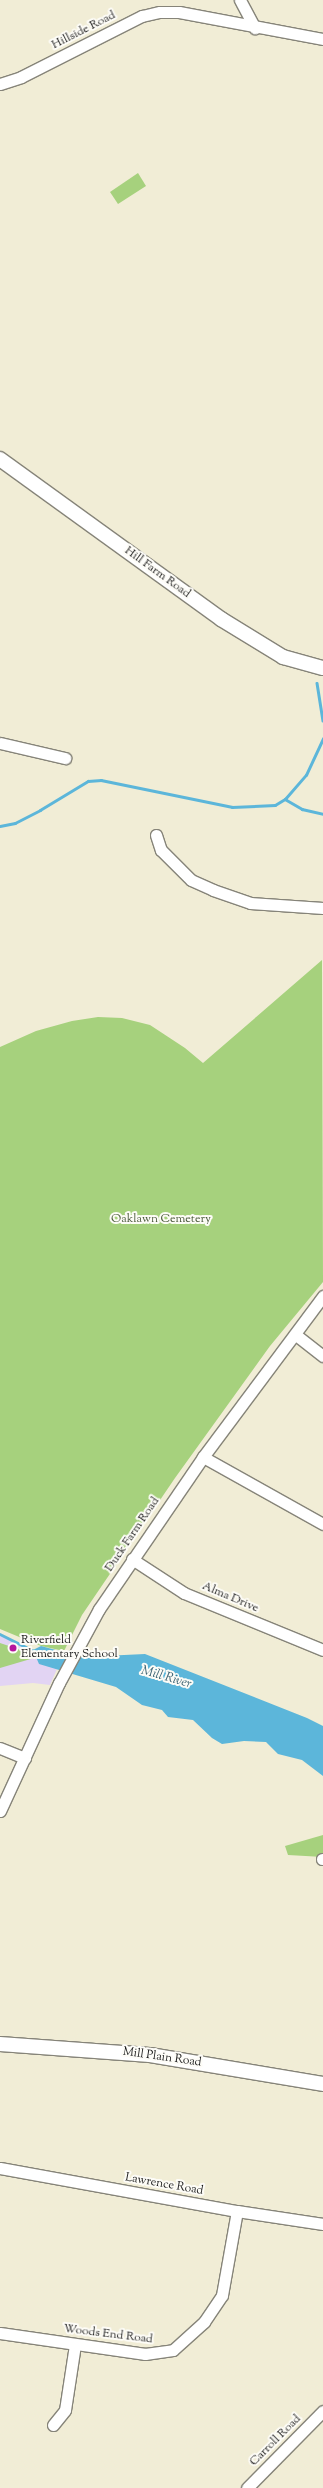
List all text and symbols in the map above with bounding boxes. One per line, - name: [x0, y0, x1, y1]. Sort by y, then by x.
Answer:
- street label: Hillside Road: [50, 9, 118, 53]
- street label: Hill Farm Road: [121, 544, 193, 602]
- park label: Oaklawn Cemetery: [111, 1213, 211, 1227]
- street label: Duck Farm Road: [103, 1495, 163, 1575]
- street label: Alma Drive: [200, 1580, 260, 1616]
- place label: Riverfield Elementary School: [21, 1634, 118, 1662]
- marker: Riverfield Elementary School: [8, 1643, 18, 1653]
- water label: Mill River: [139, 1663, 193, 1693]
- street label: Mill Plain Road: [122, 2045, 202, 2071]
- street label: Lawrence Road: [124, 2171, 204, 2199]
- street label: Woods End Road: [63, 2322, 153, 2348]
- street label: Carroll Road: [247, 2412, 305, 2470]

